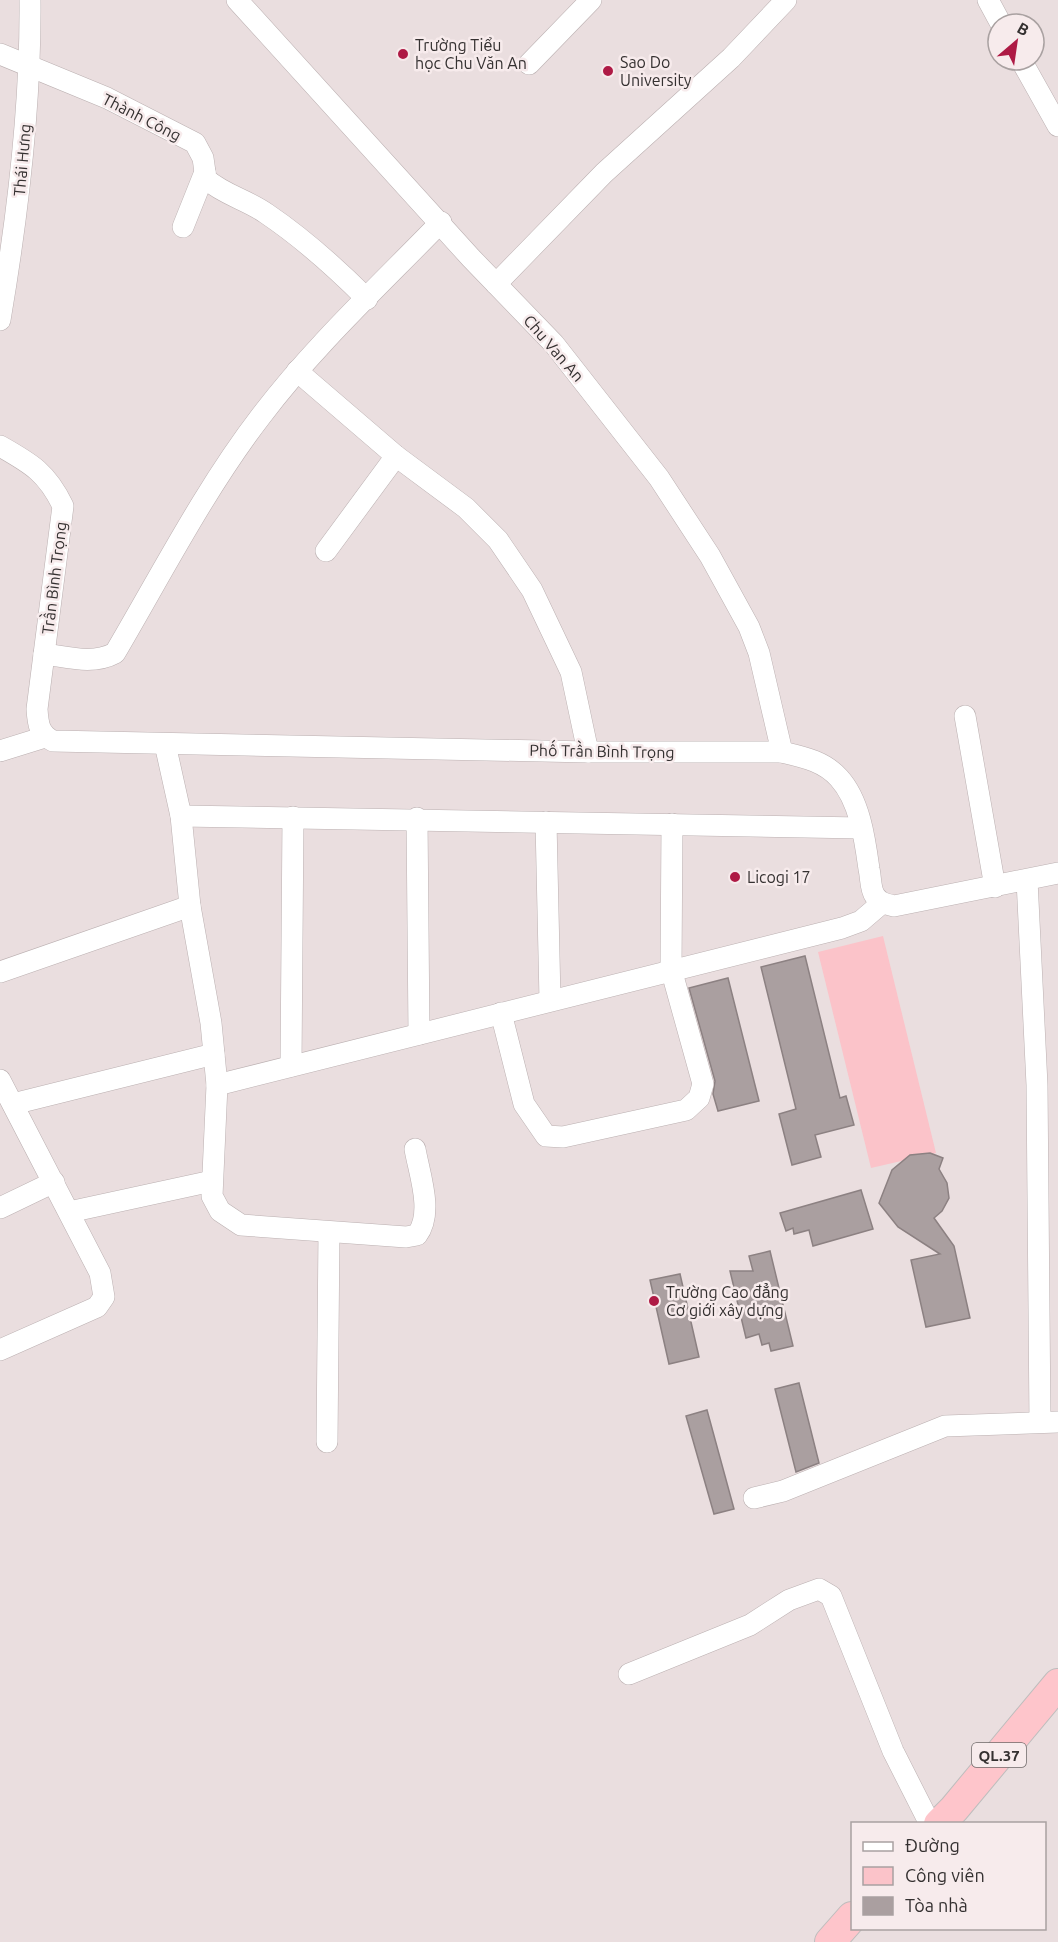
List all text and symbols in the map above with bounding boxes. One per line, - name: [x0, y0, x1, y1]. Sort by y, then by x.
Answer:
- north arrow: [986, 12, 1046, 72]
- text: B: [1014, 18, 1032, 39]
- place label: Trường Tiểu học Chu Văn An: [415, 36, 527, 72]
- marker: Trường Tiểu học Chu Văn An: [396, 47, 410, 61]
- place label: Sao Do University: [620, 53, 692, 89]
- marker: Sao Do University: [601, 64, 615, 78]
- street label: Thành Công: [100, 90, 184, 144]
- street label: Thái Hưng: [10, 123, 34, 197]
- street label: Chu Van An: [520, 311, 588, 385]
- street label: Trần Bình Trọng: [35, 520, 70, 635]
- street label: Phố Trần Bình Trọng: [529, 738, 675, 761]
- place label: Licogi 17: [747, 868, 811, 886]
- marker: Licogi 17: [728, 870, 742, 884]
- place label: Trường Cao đẳng Cơ giới xây dựng: [666, 1283, 789, 1319]
- marker: Trường Cao đẳng Cơ giới xây dựng: [647, 1294, 661, 1308]
- road number: QL.37: [972, 1743, 1026, 1767]
- legend: [851, 1822, 1046, 1930]
- text: Đường: [905, 1835, 960, 1855]
- text: Công viên: [905, 1865, 985, 1885]
- text: Tòa nhà: [905, 1895, 968, 1915]

